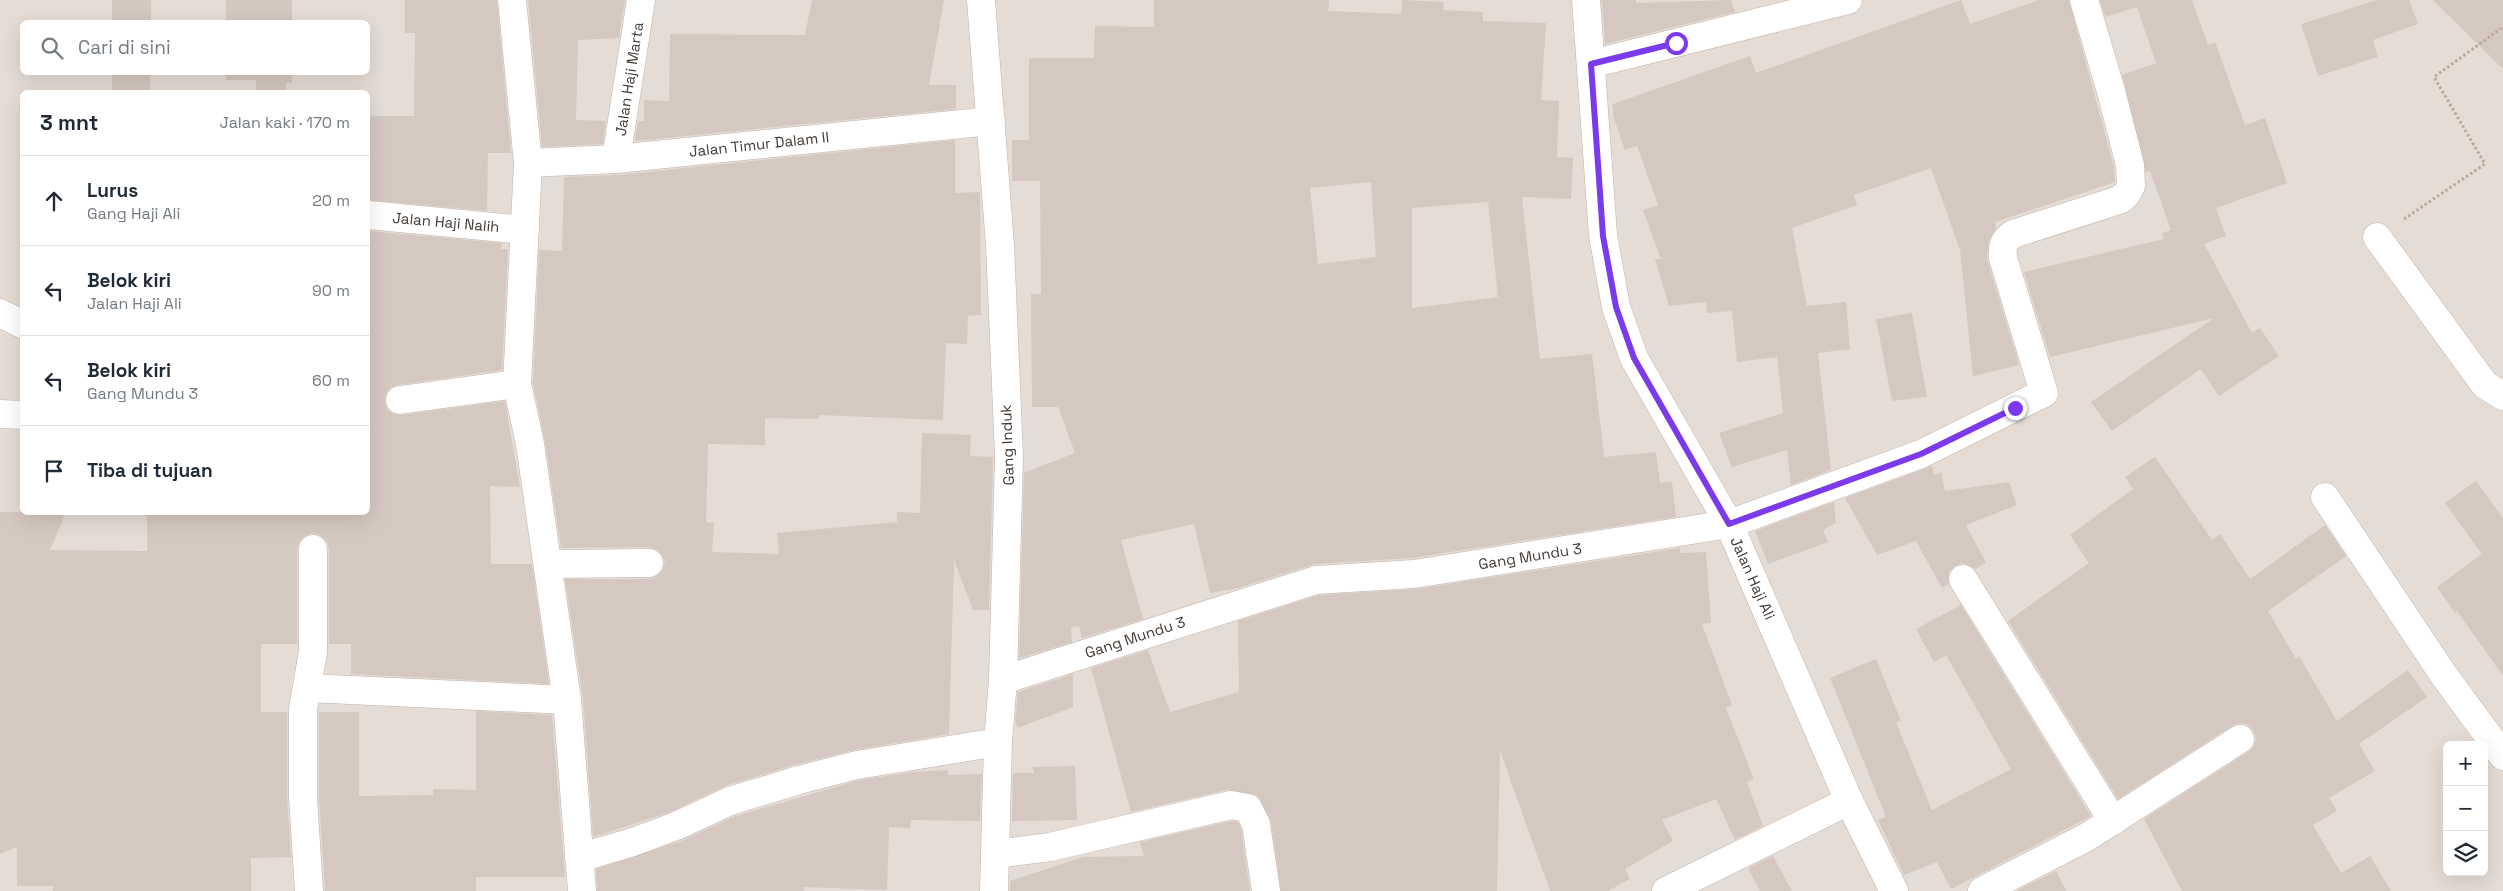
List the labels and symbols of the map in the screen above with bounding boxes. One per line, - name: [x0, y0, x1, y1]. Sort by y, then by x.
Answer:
- street label: Jalan Haji Marta: [611, 20, 647, 137]
- route start: [1665, 32, 1688, 55]
- street label: Jalan Timur Dalam II: [688, 127, 830, 161]
- street label: Jalan Haji Nalih: [392, 208, 500, 236]
- route end: [2004, 397, 2027, 420]
- street label: Gang Induk: [996, 404, 1018, 486]
- street label: Jalan Haji Ali: [1726, 534, 1780, 622]
- street label: Gang Mundu 3: [1477, 538, 1583, 574]
- street label: Gang Mundu 3: [1082, 612, 1188, 662]

